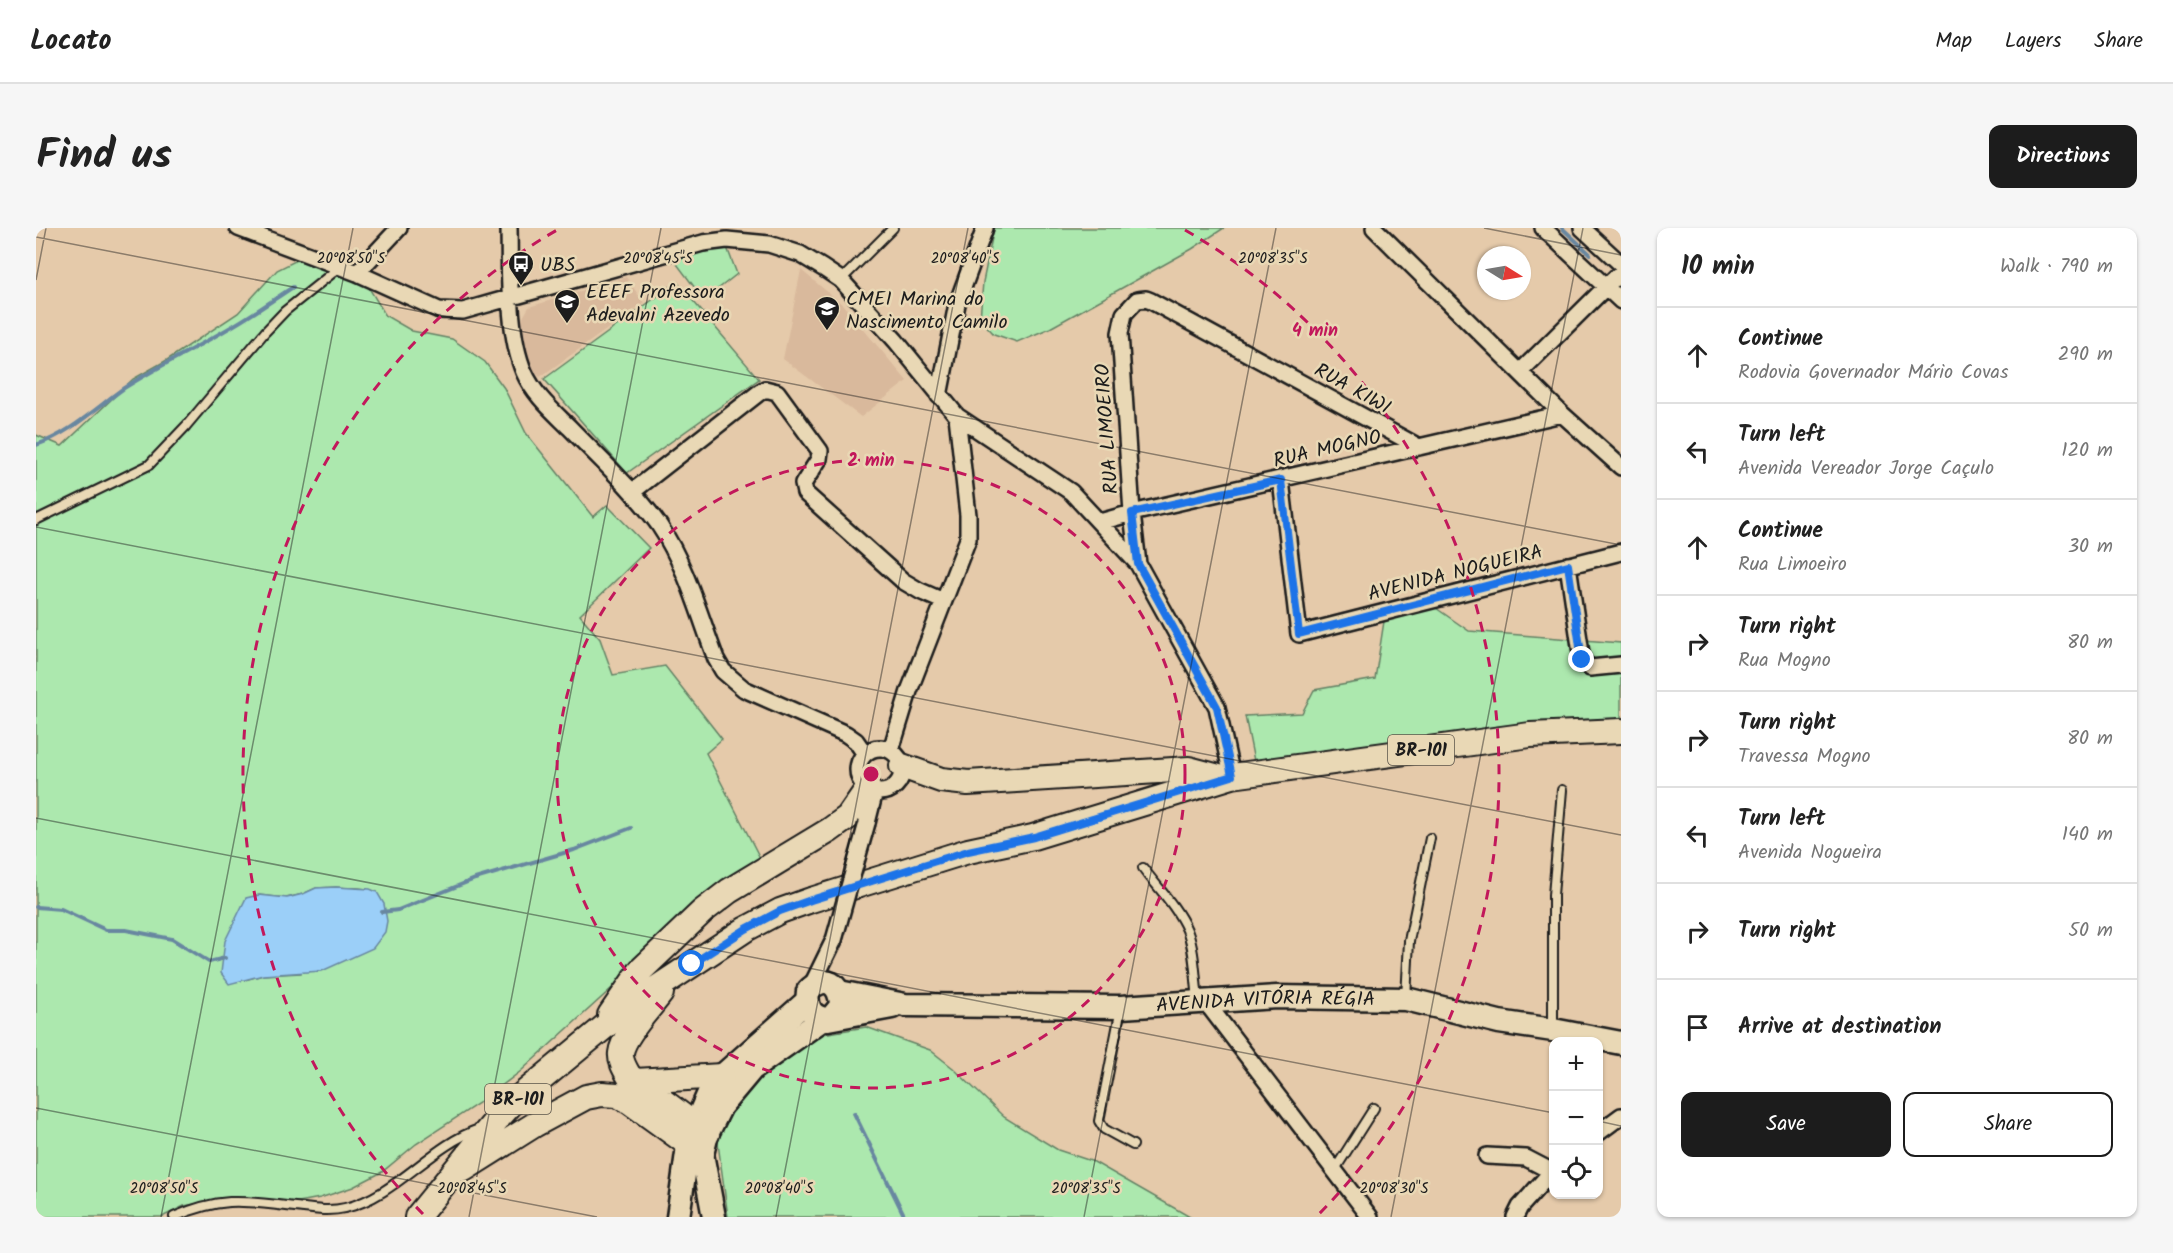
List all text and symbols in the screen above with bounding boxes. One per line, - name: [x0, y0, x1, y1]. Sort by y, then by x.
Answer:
- text: Locato: [30, 19, 111, 64]
- text: Map: [1935, 25, 1972, 58]
- text: Layers: [2005, 25, 2061, 58]
- text: Share: [2094, 25, 2143, 58]
- text: Find us: [36, 123, 172, 190]
- button: Directions: [1989, 125, 2137, 188]
- north arrow: [1477, 246, 1531, 300]
- text: 10 min: [1681, 246, 1755, 288]
- text: 20°08'50"S: [317, 247, 385, 271]
- text: 20°08'45"S: [623, 247, 693, 271]
- text: 20°08'40"S: [931, 247, 999, 271]
- text: 20°08'35"S: [1238, 247, 1308, 271]
- bus stop icon: UBS: [506, 249, 536, 287]
- place label: UBS: [540, 250, 576, 282]
- text: Walk · 790 m: [2000, 251, 2113, 283]
- place label: EEEF Professora Adevalni Azevedo: [586, 277, 730, 332]
- place label: CMEI Marina do Nascimento Camilo: [846, 284, 1008, 339]
- school or university icon: EEEF Professora Adevalni Azevedo: [552, 287, 582, 325]
- school or university icon: CMEI Marina do Nascimento Camilo: [812, 294, 842, 332]
- text: 4 min: [1292, 317, 1338, 346]
- text: Continue: [1738, 322, 1823, 357]
- icon: ahead: [1681, 339, 1714, 372]
- text: 290 m: [2058, 339, 2113, 371]
- street label: RUA KIWI: [1308, 355, 1396, 424]
- text: Rodovia Governador Mário Covas: [1738, 357, 2009, 389]
- street label: RUA LIMOEIRO: [1087, 362, 1129, 495]
- text: Turn left: [1738, 418, 1825, 453]
- street label: RUA MOGNO: [1270, 422, 1385, 478]
- icon: left: [1681, 435, 1714, 468]
- text: 120 m: [2061, 435, 2113, 467]
- text: 2 min: [848, 447, 894, 476]
- text: Avenida Vereador Jorge Caçulo: [1738, 453, 1994, 485]
- text: Continue: [1738, 514, 1823, 549]
- icon: ahead: [1681, 531, 1714, 564]
- text: 30 m: [2068, 531, 2113, 563]
- street label: AVENIDA NOGUEIRA: [1365, 537, 1546, 611]
- text: Rua Limoeiro: [1738, 549, 1847, 581]
- text: Turn right: [1738, 610, 1836, 645]
- icon: right: [1681, 627, 1714, 660]
- text: 80 m: [2067, 627, 2113, 659]
- text: Rua Mogno: [1738, 645, 1831, 677]
- route end: [1568, 646, 1594, 672]
- text: Turn right: [1738, 706, 1836, 741]
- icon: right: [1681, 723, 1714, 756]
- text: 80 m: [2067, 723, 2113, 755]
- road number: BR-101: [1388, 735, 1454, 765]
- text: Travessa Mogno: [1738, 741, 1871, 773]
- centre of rings: [861, 764, 881, 784]
- text: Turn left: [1738, 802, 1825, 837]
- icon: left: [1681, 819, 1714, 852]
- text: 140 m: [2062, 819, 2113, 851]
- text: Avenida Nogueira: [1738, 837, 1882, 869]
- text: Turn right: [1738, 914, 1836, 949]
- icon: right: [1681, 915, 1714, 948]
- text: 50 m: [2068, 915, 2113, 947]
- route start: [678, 950, 704, 976]
- street label: AVENIDA VITÓRIA RÉGIA: [1155, 983, 1375, 1023]
- text: Arrive at destination: [1738, 1010, 1941, 1045]
- icon: arrive: [1681, 1011, 1714, 1044]
- map controls: [1549, 1037, 1603, 1199]
- button: +: [1549, 1037, 1603, 1091]
- road number: BR-101: [485, 1084, 551, 1114]
- button: −: [1549, 1091, 1603, 1145]
- button: Save: [1681, 1092, 1891, 1157]
- button: Share: [1903, 1092, 2113, 1157]
- button: locate: [1549, 1145, 1603, 1199]
- text: 20°08'50"S: [130, 1177, 198, 1201]
- text: 20°08'45"S: [437, 1177, 507, 1201]
- text: 20°08'40"S: [745, 1177, 813, 1201]
- text: 20°08'35"S: [1051, 1177, 1121, 1201]
- text: 20°08'30"S: [1359, 1177, 1429, 1201]

